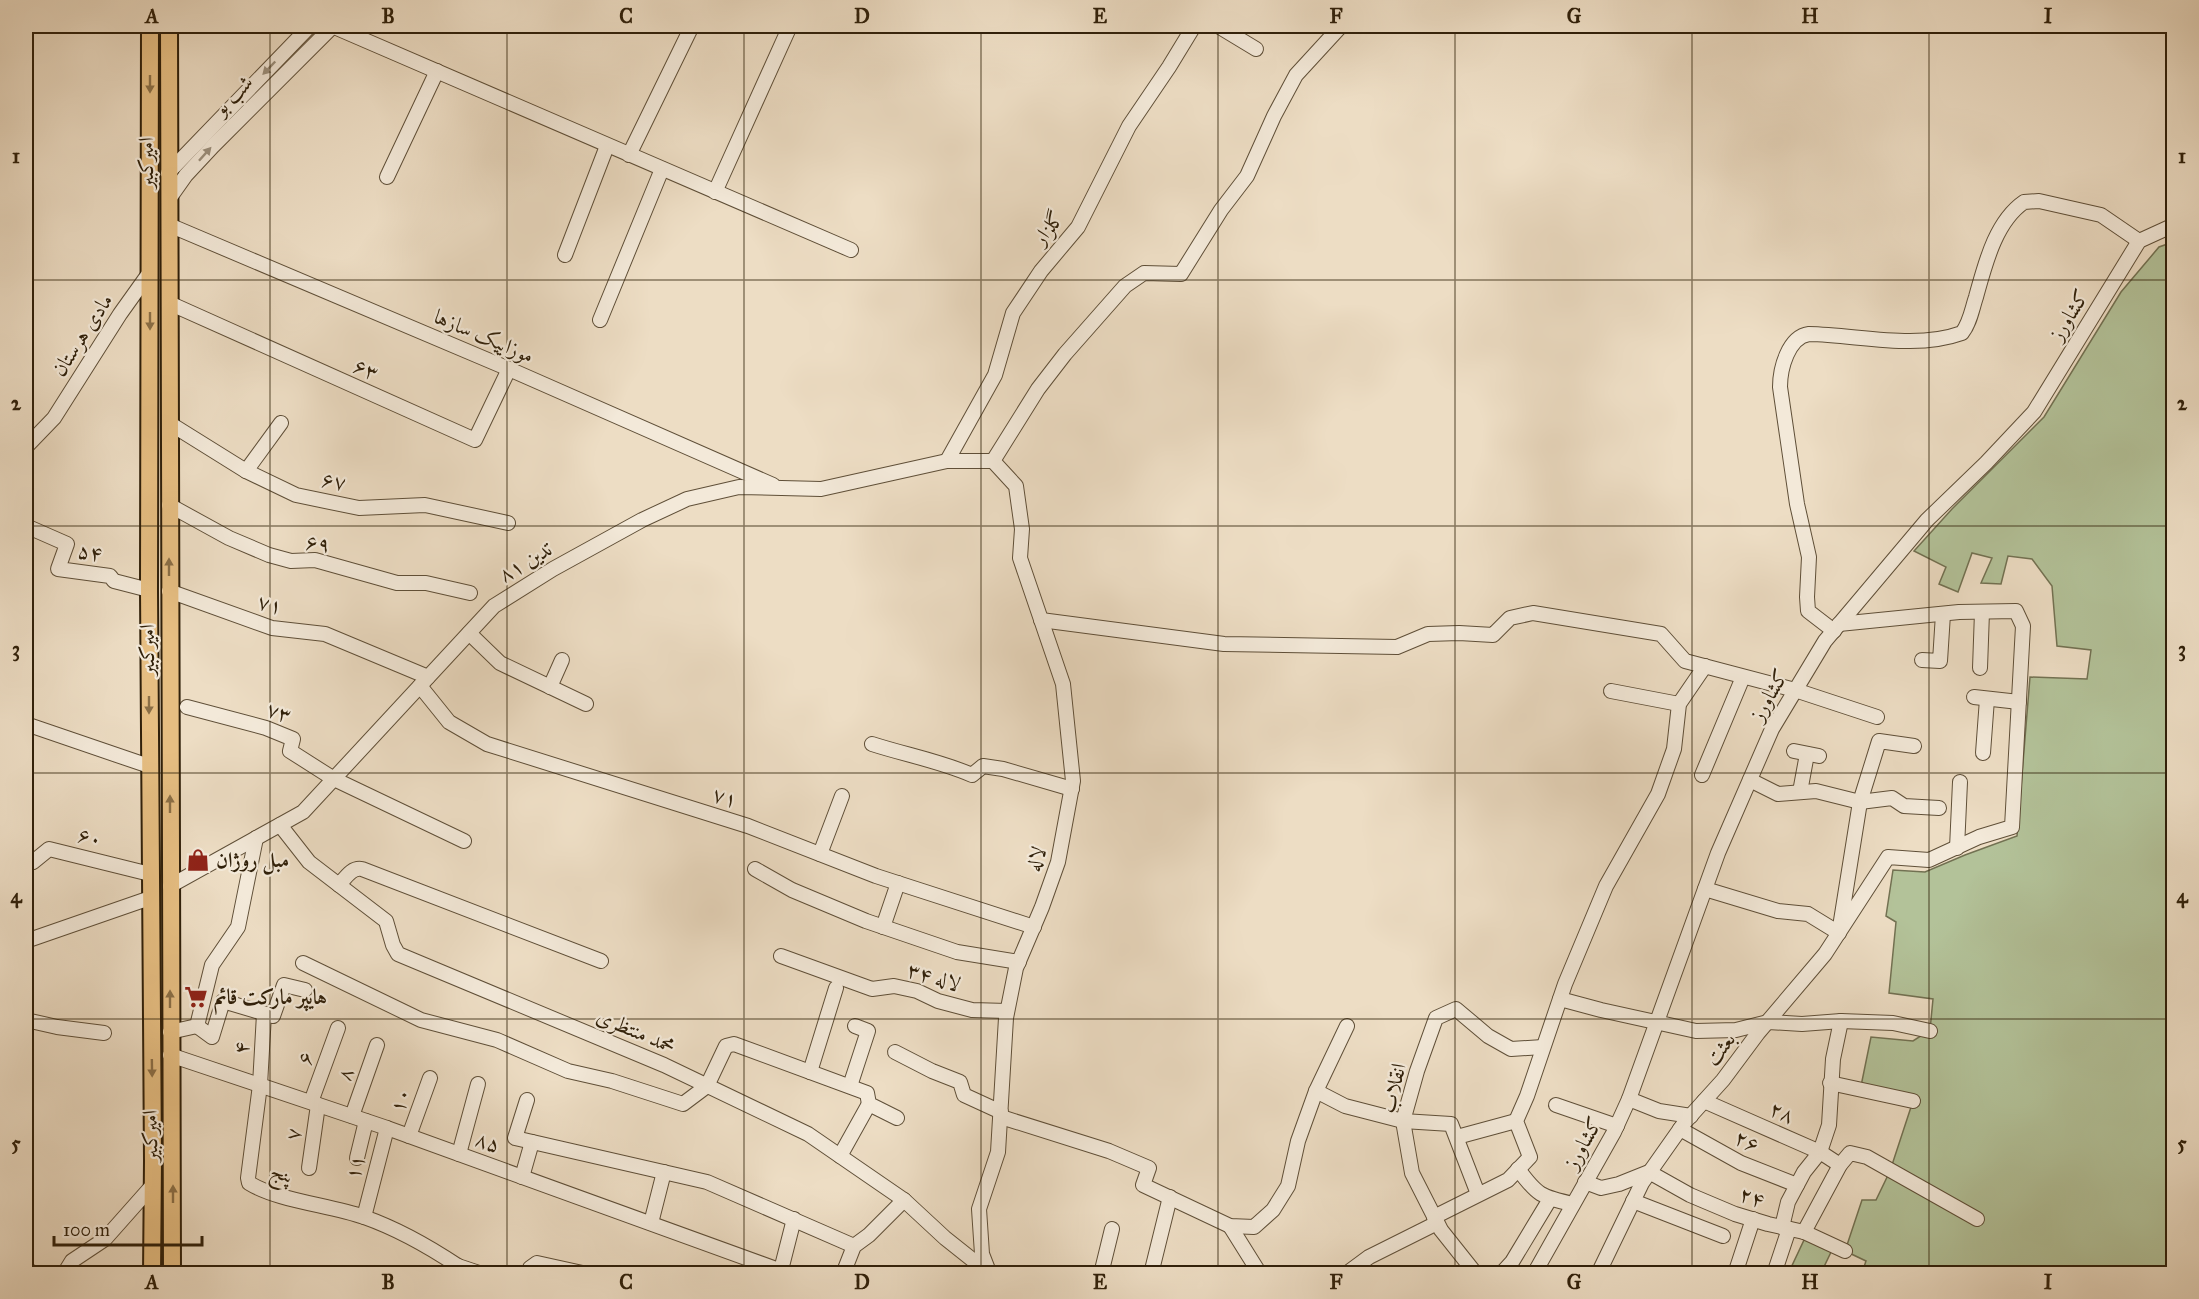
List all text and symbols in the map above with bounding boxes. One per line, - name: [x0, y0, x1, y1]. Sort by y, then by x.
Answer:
- text: A: [143, 4, 159, 28]
- text: B: [381, 4, 395, 28]
- text: C: [619, 4, 633, 28]
- text: D: [854, 4, 870, 28]
- text: E: [1093, 4, 1108, 28]
- text: F: [1329, 4, 1343, 28]
- text: G: [1567, 4, 1582, 28]
- text: H: [1801, 4, 1819, 28]
- text: I: [2044, 4, 2053, 28]
- one-way arrow: [262, 60, 276, 75]
- street label: شب بو: [206, 69, 259, 123]
- one-way arrow: [145, 74, 155, 93]
- street label: امیرکبیر: [133, 137, 159, 191]
- text: 1: [12, 144, 20, 168]
- text: 1: [2178, 144, 2186, 168]
- one-way arrow: [198, 146, 212, 161]
- street label: گلزار: [1025, 206, 1069, 252]
- street label: کشاورز: [2042, 284, 2095, 347]
- street label: مادی هرستان: [46, 289, 118, 381]
- street label: موزاییک سازها: [430, 303, 538, 369]
- one-way arrow: [145, 311, 155, 330]
- street label: ۶۳: [349, 352, 383, 386]
- text: 2: [11, 391, 22, 415]
- text: 2: [2177, 391, 2188, 415]
- street label: ۶۷: [319, 466, 349, 496]
- street label: ۶۹: [304, 528, 332, 558]
- street label: تدین ۸۱: [494, 535, 558, 588]
- street label: ۵۴: [76, 537, 104, 567]
- one-way arrow: [164, 558, 174, 577]
- street label: ۷۱: [255, 588, 285, 620]
- street label: امیرکبیر: [134, 624, 160, 678]
- text: 3: [12, 637, 20, 662]
- text: 3: [2178, 637, 2186, 662]
- street label: کشاورز: [1743, 664, 1794, 727]
- one-way arrow: [144, 695, 154, 714]
- street label: ۷۳: [263, 696, 295, 728]
- street label: ۷۱: [709, 781, 741, 813]
- one-way arrow: [165, 795, 175, 814]
- street label: ۶۰: [75, 821, 105, 853]
- street label: لاله: [1020, 843, 1052, 875]
- shop icon: مبل روژان: [185, 847, 211, 873]
- place label: مبل روژان: [216, 847, 289, 875]
- text: 4: [10, 884, 22, 909]
- text: 4: [2176, 884, 2188, 909]
- street label: لاله ۳۴: [904, 957, 964, 997]
- supermarket icon: هایپر مارکت قائم: [183, 984, 209, 1010]
- place label: هایپر مارکت قائم: [214, 984, 327, 1015]
- one-way arrow: [165, 990, 175, 1009]
- street label: محمد منتظری: [593, 1003, 679, 1059]
- street label: بعثت: [1699, 1027, 1741, 1071]
- street label: ۴: [228, 1041, 254, 1055]
- street label: ۶: [291, 1048, 319, 1068]
- one-way arrow: [147, 1058, 157, 1077]
- street label: انقلاب: [1374, 1060, 1412, 1116]
- street label: ۸: [331, 1064, 359, 1084]
- street label: ۱۰: [384, 1084, 416, 1116]
- street label: ۲۸: [1765, 1095, 1799, 1129]
- street label: امیرکبیر: [137, 1110, 163, 1164]
- street label: کشاورز: [1557, 1112, 1608, 1175]
- street label: ۲۶: [1730, 1124, 1764, 1158]
- street label: ۷: [279, 1126, 307, 1142]
- street label: ۸۵: [472, 1126, 504, 1158]
- text: 5: [11, 1131, 21, 1155]
- text: 5: [2177, 1131, 2187, 1155]
- street label: ۱۱: [339, 1152, 371, 1182]
- street label: پنج: [265, 1157, 297, 1195]
- street label: ۲۴: [1736, 1181, 1768, 1213]
- one-way arrow: [168, 1185, 178, 1204]
- scale bar: [54, 1209, 202, 1247]
- text: 100 m: [63, 1219, 110, 1241]
- text: A: [143, 1270, 159, 1294]
- text: B: [381, 1270, 395, 1294]
- text: C: [619, 1270, 633, 1294]
- text: D: [854, 1270, 870, 1294]
- text: E: [1093, 1270, 1108, 1294]
- text: F: [1329, 1270, 1343, 1294]
- text: G: [1567, 1270, 1582, 1294]
- text: H: [1801, 1270, 1819, 1294]
- text: I: [2044, 1270, 2053, 1294]

